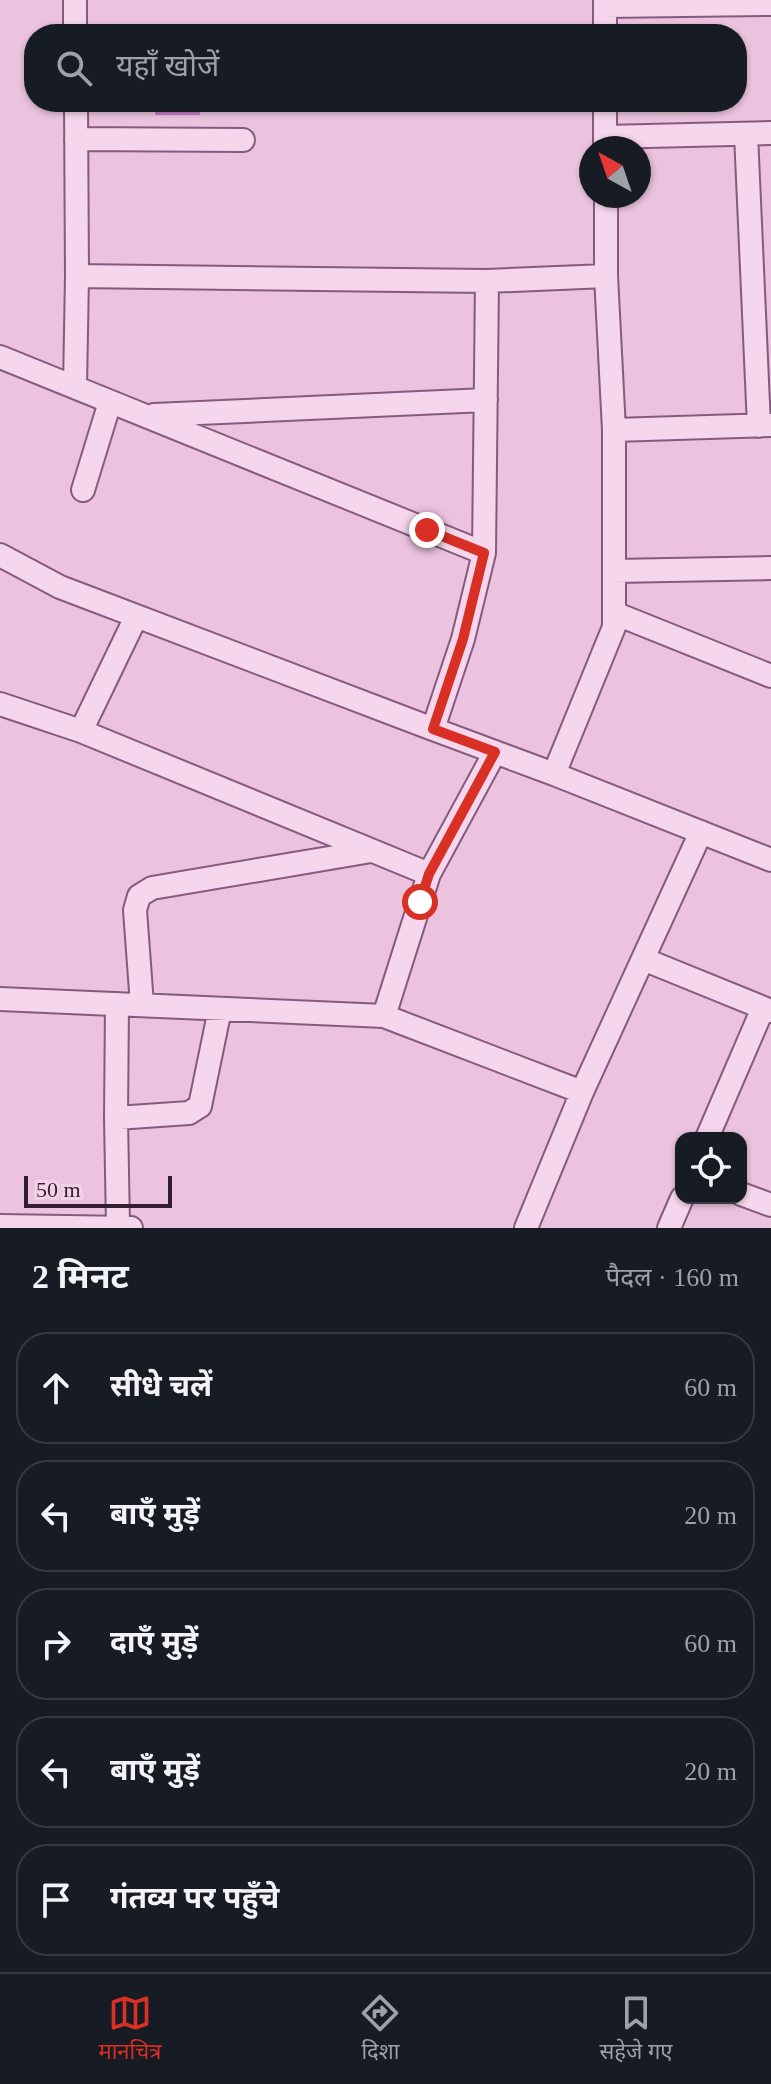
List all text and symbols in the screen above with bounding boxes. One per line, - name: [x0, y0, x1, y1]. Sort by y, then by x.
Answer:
- search box: [24, 24, 747, 112]
- icon: search: [52, 46, 96, 90]
- text: यहाँ खोजें: [116, 49, 219, 82]
- north arrow: [579, 136, 651, 208]
- route end: [409, 512, 445, 548]
- route start: [402, 884, 438, 920]
- map controls: [675, 1132, 747, 1204]
- button: locate: [675, 1132, 747, 1204]
- scale bar: [24, 1172, 172, 1208]
- text: 50 m: [36, 1177, 81, 1202]
- text: 2 मिनट: [32, 1258, 129, 1295]
- text: पैदल · 160 m: [605, 1263, 739, 1292]
- icon: ahead: [34, 1366, 78, 1410]
- text: सीधे चलें: [110, 1369, 212, 1402]
- text: 60 m: [684, 1373, 737, 1402]
- icon: left: [34, 1494, 78, 1538]
- text: बाएँ मुड़ें: [110, 1497, 200, 1530]
- text: 20 m: [684, 1501, 737, 1530]
- icon: right: [34, 1622, 78, 1666]
- text: दाएँ मुड़ें: [110, 1625, 198, 1658]
- text: 60 m: [684, 1629, 737, 1658]
- icon: left: [34, 1750, 78, 1794]
- text: बाएँ मुड़ें: [110, 1753, 200, 1786]
- text: 20 m: [684, 1757, 737, 1786]
- icon: arrive: [34, 1878, 78, 1922]
- text: गंतव्य पर पहुँचे: [110, 1881, 279, 1914]
- tab: मानचित्र: [99, 1991, 161, 2068]
- tab: दिशा: [358, 1991, 402, 2068]
- tab: सहेजे गए: [600, 1991, 672, 2068]

